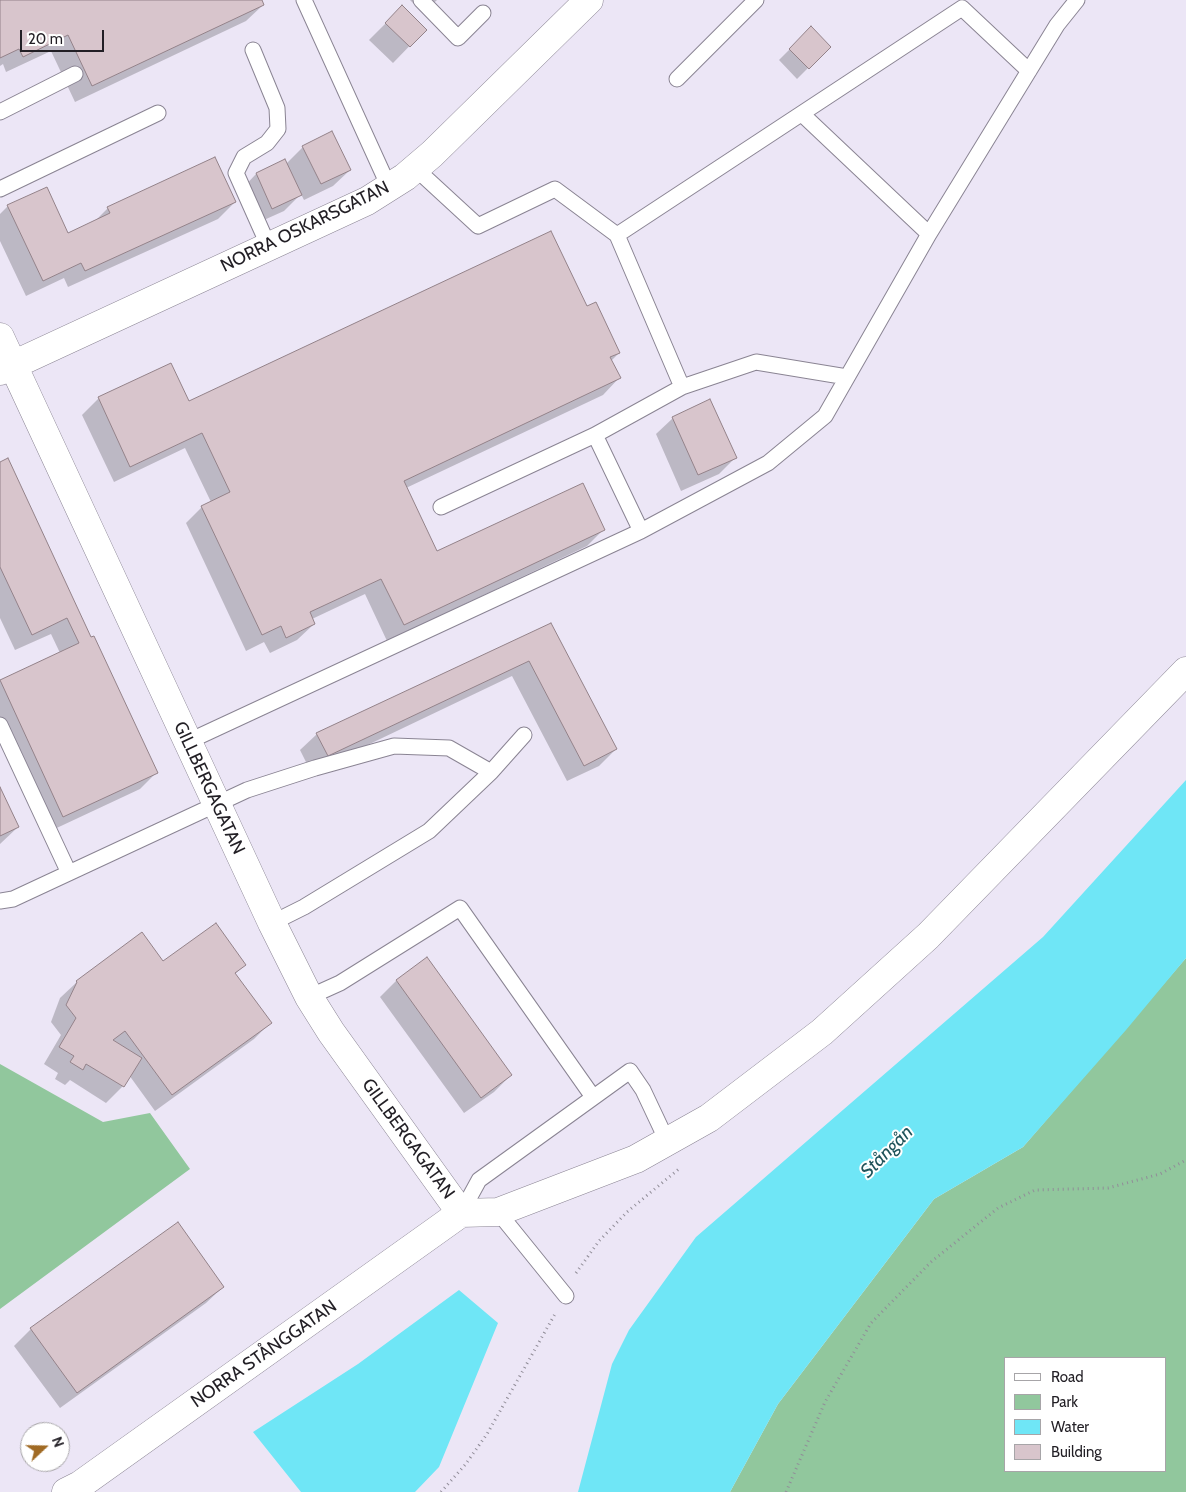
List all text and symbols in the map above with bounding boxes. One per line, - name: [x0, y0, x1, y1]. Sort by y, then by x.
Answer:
- scale bar: [22, 20, 106, 52]
- text: 20 m: [28, 30, 63, 48]
- street label: NORRA OSKARSGATAN: [217, 177, 393, 277]
- street label: GILLBERGAGATAN: [169, 718, 249, 858]
- street label: GILLBERGAGATAN: [357, 1074, 459, 1204]
- water label: Stångån: [856, 1121, 918, 1183]
- street label: NORRA STÅNGGATAN: [187, 1296, 341, 1412]
- legend: [1004, 1357, 1166, 1472]
- text: Road: [1051, 1368, 1084, 1386]
- text: Park: [1051, 1393, 1078, 1411]
- text: Water: [1051, 1418, 1089, 1436]
- north arrow: [20, 1422, 70, 1472]
- text: N: [48, 1434, 68, 1450]
- text: Building: [1051, 1443, 1102, 1461]

